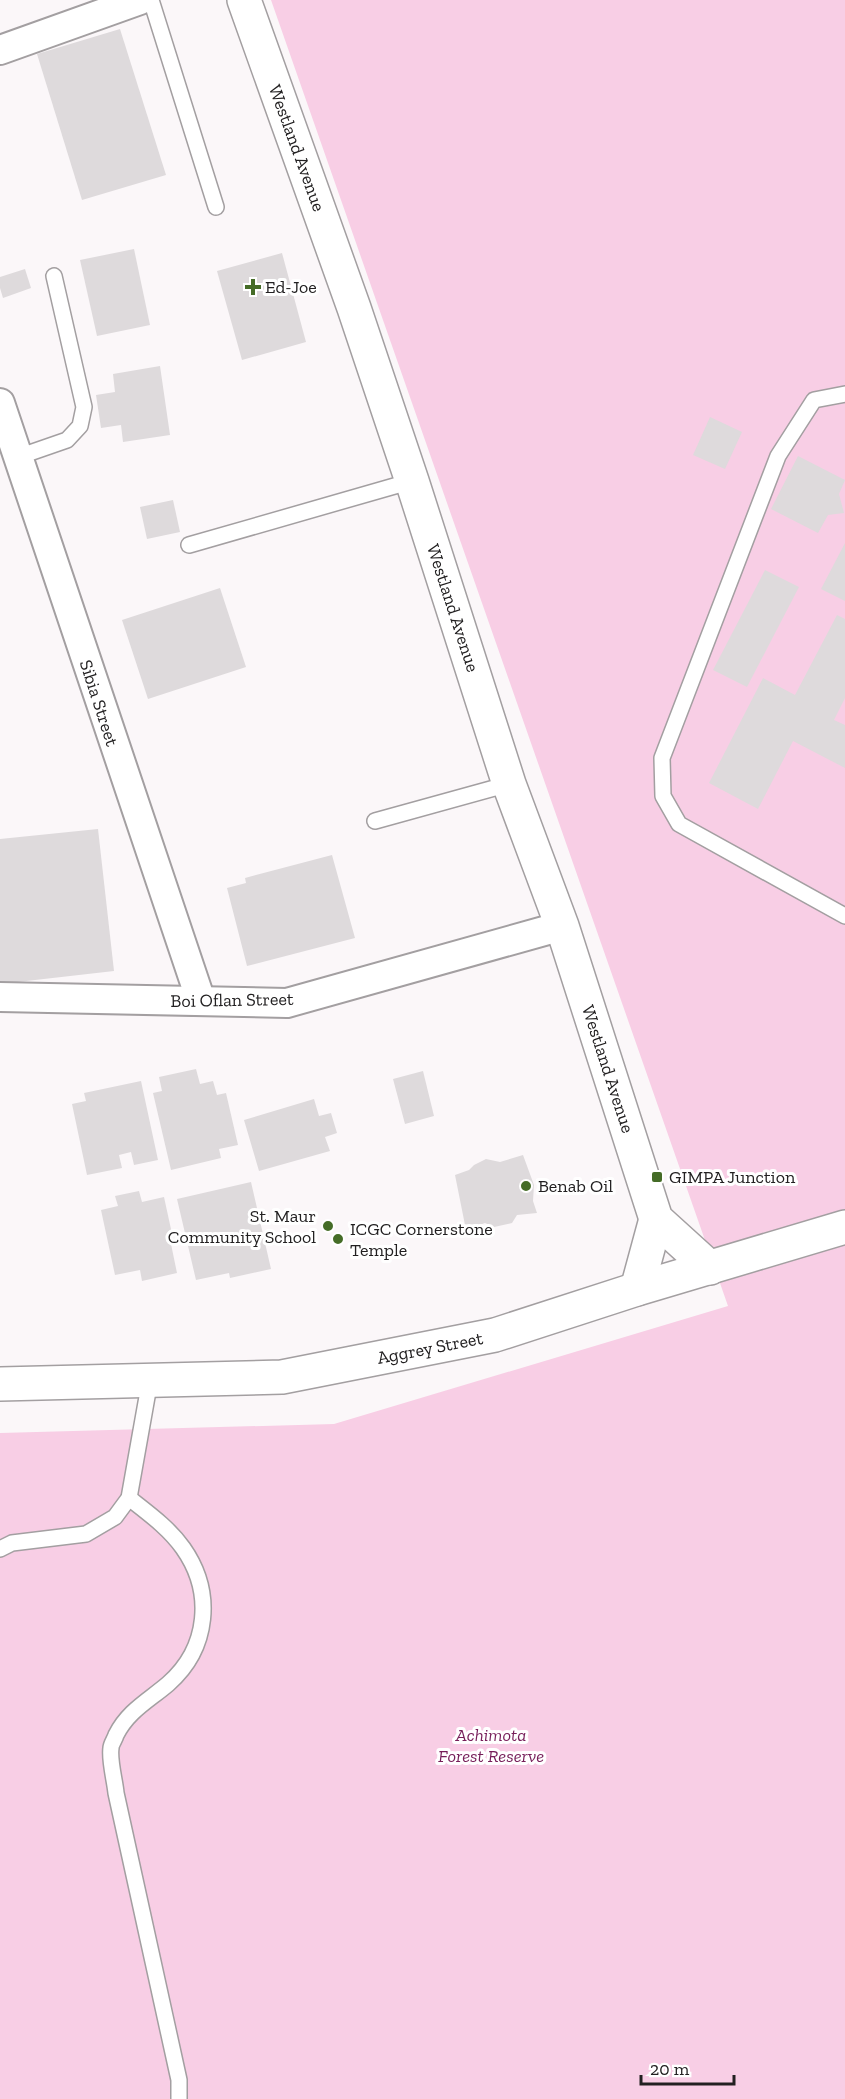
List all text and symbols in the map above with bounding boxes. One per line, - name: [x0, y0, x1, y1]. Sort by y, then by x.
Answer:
- street label: Westland Avenue: [264, 82, 330, 214]
- place label: Ed-Joe: [265, 276, 317, 298]
- marker: Ed-Joe: [246, 280, 260, 294]
- street label: Westland Avenue: [422, 541, 484, 675]
- street label: Sibia Street: [75, 657, 123, 749]
- street label: Boi Oflan Street: [170, 988, 294, 1012]
- street label: Westland Avenue: [577, 1002, 639, 1136]
- place label: GIMPA Junction: [669, 1166, 796, 1188]
- marker: GIMPA Junction: [650, 1170, 664, 1184]
- place label: Benab Oil: [538, 1175, 613, 1197]
- marker: Benab Oil: [519, 1179, 533, 1193]
- place label: St. Maur Community School: [168, 1205, 316, 1248]
- place label: ICGC Cornerstone Temple: [350, 1218, 493, 1261]
- marker: St. Maur Community School: [321, 1219, 335, 1233]
- marker: ICGC Cornerstone Temple: [331, 1232, 345, 1246]
- street label: Aggrey Street: [375, 1327, 485, 1369]
- park label: Achimota Forest Reserve: [438, 1724, 544, 1767]
- scale bar: [641, 2048, 734, 2086]
- text: 20 m: [650, 2058, 690, 2080]

